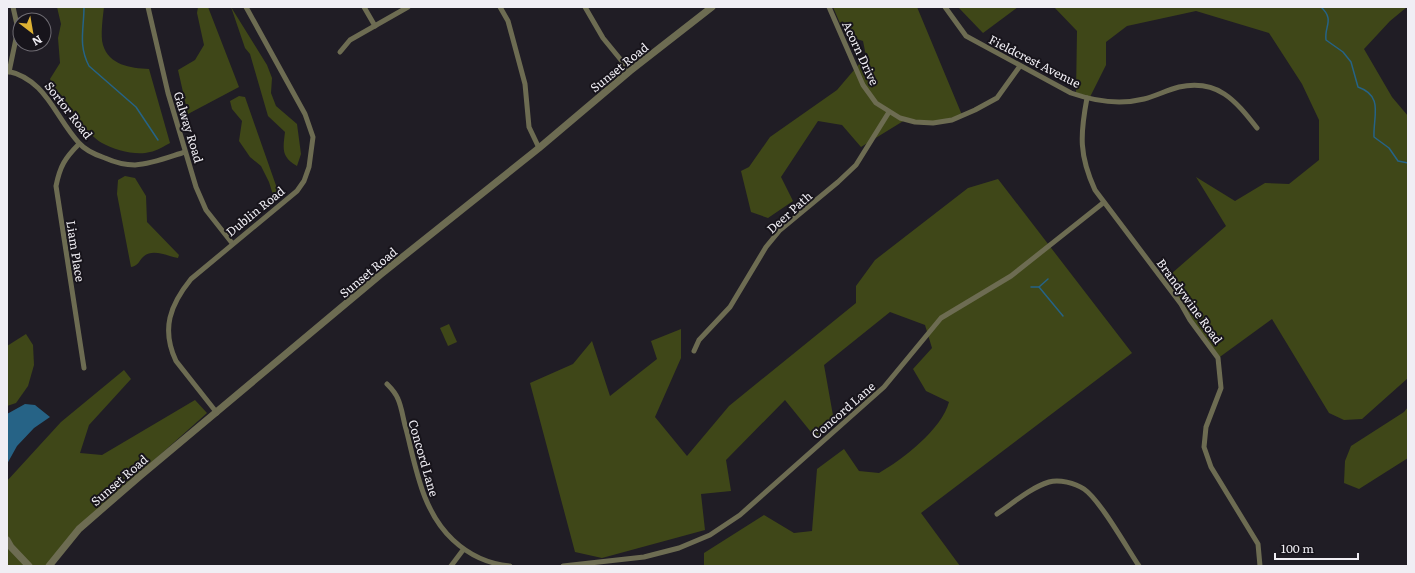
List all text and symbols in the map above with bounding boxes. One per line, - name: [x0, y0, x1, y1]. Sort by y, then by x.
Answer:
- north arrow: [12, 12, 52, 52]
- street label: Acorn Drive: [838, 18, 884, 88]
- street label: Fieldcrest Avenue: [986, 30, 1084, 92]
- text: N: [30, 32, 46, 51]
- street label: Sunset Road: [586, 37, 652, 96]
- street label: Sortor Road: [41, 77, 98, 143]
- street label: Galway Road: [170, 89, 209, 166]
- street label: Dublin Road: [222, 181, 289, 240]
- street label: Deer Path: [762, 187, 816, 237]
- street label: Liam Place: [62, 219, 90, 283]
- street label: Sunset Road: [335, 242, 401, 301]
- street label: Brandywine Road: [1153, 255, 1228, 348]
- street label: Concord Lane: [807, 377, 879, 443]
- street label: Concord Lane: [404, 417, 444, 499]
- street label: Sunset Road: [87, 450, 152, 510]
- scale bar: [1275, 535, 1358, 561]
- text: 100 m: [1281, 539, 1314, 557]

